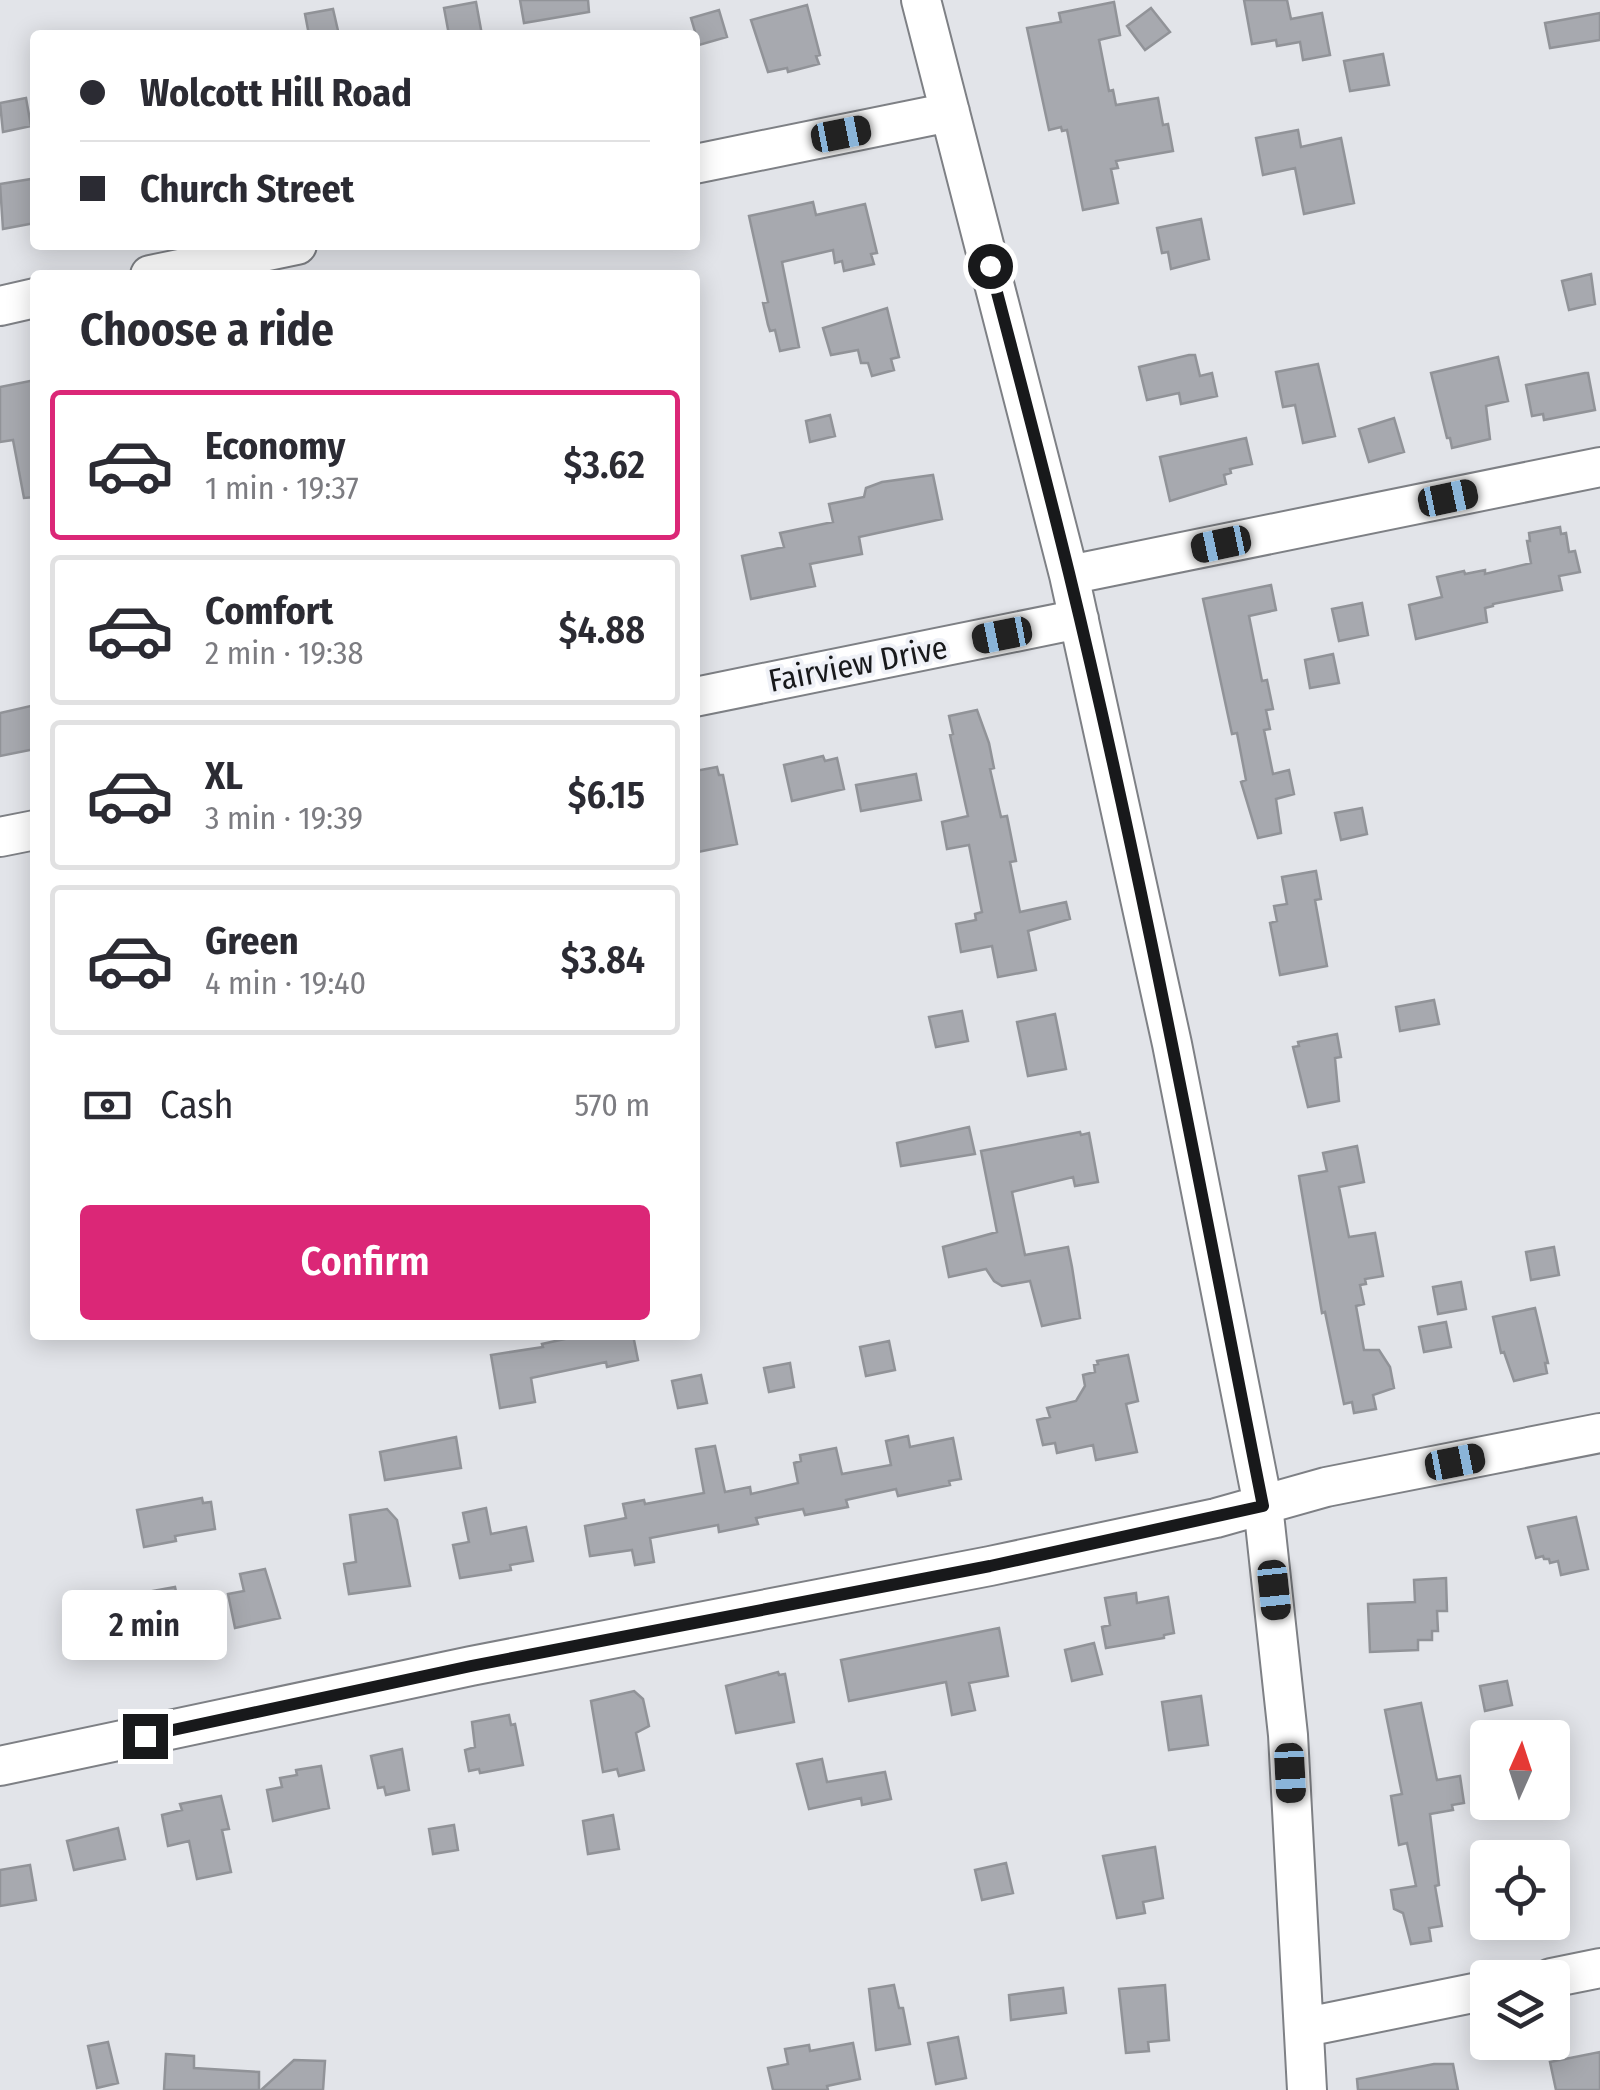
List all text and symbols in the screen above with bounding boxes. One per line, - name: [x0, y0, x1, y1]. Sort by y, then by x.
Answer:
- text: Wolcott Hill Road: [140, 70, 412, 116]
- car: [809, 114, 873, 154]
- text: Church Street: [140, 166, 354, 212]
- route start: [968, 244, 1013, 289]
- text: Choose a ride: [80, 303, 334, 357]
- icon: car: [85, 420, 175, 510]
- text: Economy: [205, 423, 345, 469]
- text: $3.62: [563, 442, 645, 488]
- text: 1 min · 19:37: [205, 469, 359, 507]
- car: [1416, 477, 1480, 519]
- car: [1189, 523, 1253, 565]
- icon: car: [85, 585, 175, 675]
- text: Comfort: [205, 588, 333, 634]
- text: $4.88: [559, 607, 645, 653]
- car: [970, 615, 1034, 655]
- street label: Fairview Drive: [765, 628, 951, 700]
- text: 2 min · 19:38: [205, 634, 364, 672]
- icon: car: [85, 750, 175, 840]
- text: XL: [205, 753, 243, 799]
- text: $6.15: [568, 772, 645, 818]
- text: 3 min · 19:39: [205, 799, 363, 837]
- icon: car: [85, 915, 175, 1005]
- text: Green: [205, 918, 299, 964]
- text: $3.84: [561, 937, 645, 983]
- text: 4 min · 19:40: [205, 964, 366, 1002]
- icon: cash: [80, 1078, 135, 1133]
- text: Cash: [160, 1082, 234, 1128]
- text: 570 m: [575, 1086, 650, 1124]
- button: Confirm: [80, 1205, 650, 1320]
- car: [1423, 1442, 1487, 1482]
- car: [1256, 1559, 1292, 1621]
- callout: 2 min: [62, 1591, 228, 1661]
- text: 2 min: [109, 1606, 180, 1644]
- route end: [123, 1714, 168, 1759]
- north arrow: [1470, 1720, 1570, 1820]
- map controls: [1470, 1720, 1570, 2060]
- car: [1273, 1742, 1307, 1804]
- button: locate: [1470, 1840, 1570, 1940]
- button: layers: [1470, 1960, 1570, 2060]

